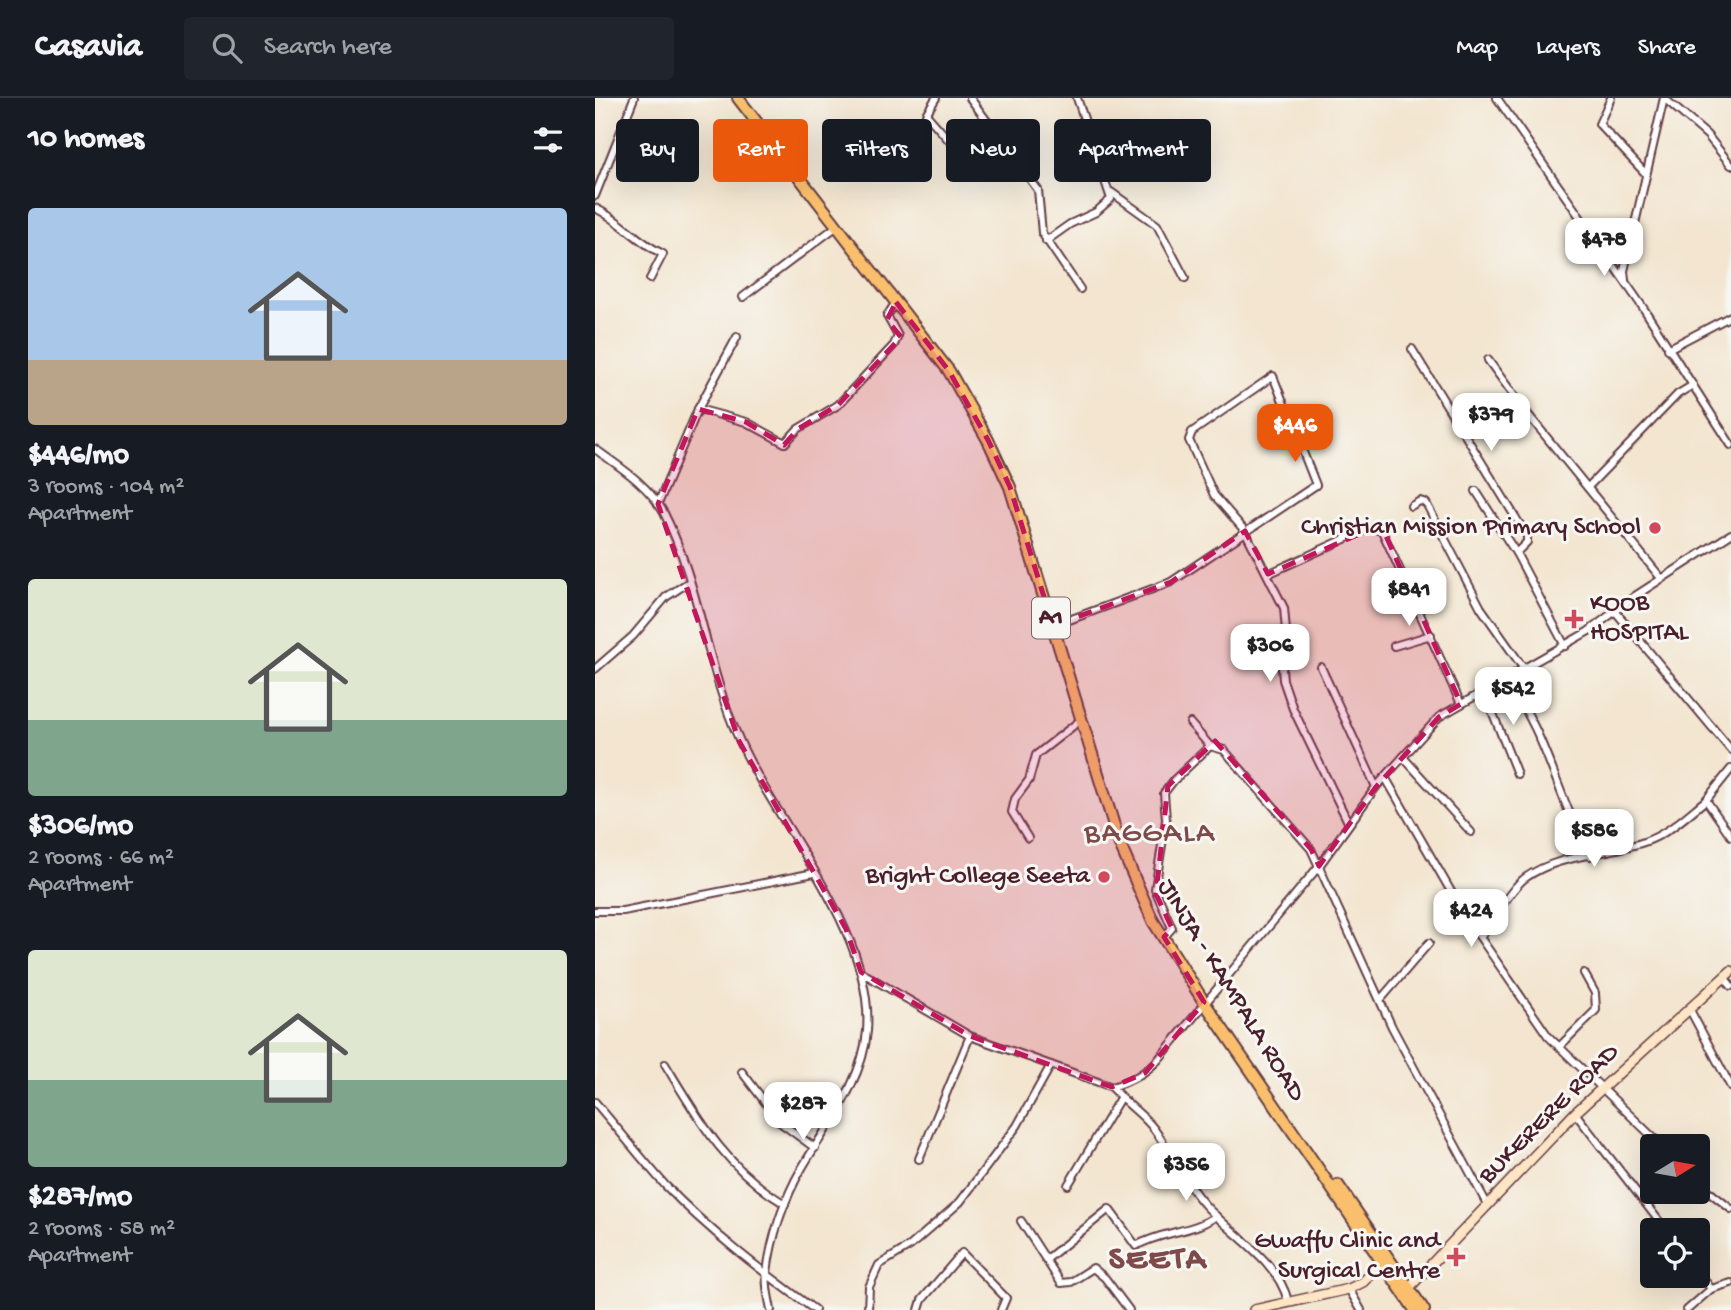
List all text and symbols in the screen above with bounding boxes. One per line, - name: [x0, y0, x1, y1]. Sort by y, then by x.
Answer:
- search box: [184, 17, 674, 80]
- text: Casavia: [35, 29, 142, 67]
- icon: search: [208, 29, 246, 67]
- text: Search here: [264, 33, 392, 64]
- text: Map: [1456, 34, 1498, 63]
- text: Layers: [1536, 34, 1600, 63]
- text: Share: [1638, 34, 1696, 63]
- chip: Buy: [616, 119, 699, 182]
- chip: Rent: [713, 119, 808, 182]
- chip: Filters: [822, 119, 932, 182]
- chip: New: [946, 119, 1040, 182]
- chip: Apartment: [1054, 119, 1211, 182]
- icon: filters: [529, 121, 567, 159]
- text: 10 homes: [28, 123, 144, 158]
- pin: $478: [1563, 218, 1645, 278]
- text: $478: [1581, 227, 1627, 254]
- icon: home: [235, 253, 361, 379]
- pin: $379: [1450, 394, 1532, 453]
- text: $379: [1468, 402, 1514, 429]
- pin: $446: [1254, 404, 1336, 464]
- text: $446: [1273, 413, 1317, 440]
- text: $446/mo: [28, 439, 129, 474]
- text: 3 rooms · 104 m²: [28, 474, 184, 501]
- text: Apartment: [28, 501, 132, 528]
- place label: Christian Mission Primary School: [1301, 513, 1641, 544]
- marker: Christian Mission Primary School: [1647, 520, 1663, 536]
- pin: $841: [1368, 568, 1450, 628]
- text: $841: [1387, 577, 1431, 604]
- place label: KOOB HOSPITAL: [1590, 589, 1689, 650]
- road number: A1: [1032, 598, 1070, 638]
- marker: KOOB HOSPITAL: [1564, 609, 1584, 629]
- icon: home: [235, 624, 361, 750]
- pin: $306: [1229, 624, 1311, 684]
- text: $306: [1247, 633, 1294, 660]
- pin: $542: [1472, 668, 1554, 727]
- text: $542: [1491, 676, 1535, 703]
- text: $306/mo: [28, 810, 133, 845]
- pin: $586: [1553, 810, 1635, 869]
- district label: BAGGALA: [1083, 818, 1216, 853]
- text: $586: [1571, 818, 1617, 845]
- text: 2 rooms · 66 m²: [28, 845, 174, 872]
- place label: Bright College Seeta: [865, 862, 1092, 893]
- marker: Bright College Seeta: [1096, 869, 1112, 885]
- text: Apartment: [28, 872, 132, 899]
- street label: JINJA - KAMPALA ROAD: [1149, 874, 1311, 1108]
- pin: $424: [1430, 890, 1512, 949]
- text: $424: [1449, 898, 1493, 925]
- icon: home: [235, 995, 361, 1121]
- street label: BUKERERE ROAD: [1473, 1038, 1627, 1192]
- pin: $287: [762, 1082, 844, 1142]
- text: $287: [780, 1091, 826, 1118]
- north arrow: [1640, 1134, 1710, 1204]
- map controls: [1640, 1134, 1710, 1288]
- pin: $356: [1145, 1144, 1227, 1203]
- text: $356: [1163, 1152, 1209, 1179]
- text: $287/mo: [28, 1181, 132, 1216]
- text: 2 rooms · 58 m²: [28, 1216, 175, 1243]
- button: locate: [1640, 1218, 1710, 1288]
- place label: Gwaffu Clinic and Surgical Centre: [1254, 1227, 1442, 1288]
- district label: SEETA: [1109, 1242, 1208, 1280]
- text: Apartment: [28, 1243, 132, 1270]
- marker: Gwaffu Clinic and Surgical Centre: [1446, 1247, 1466, 1267]

